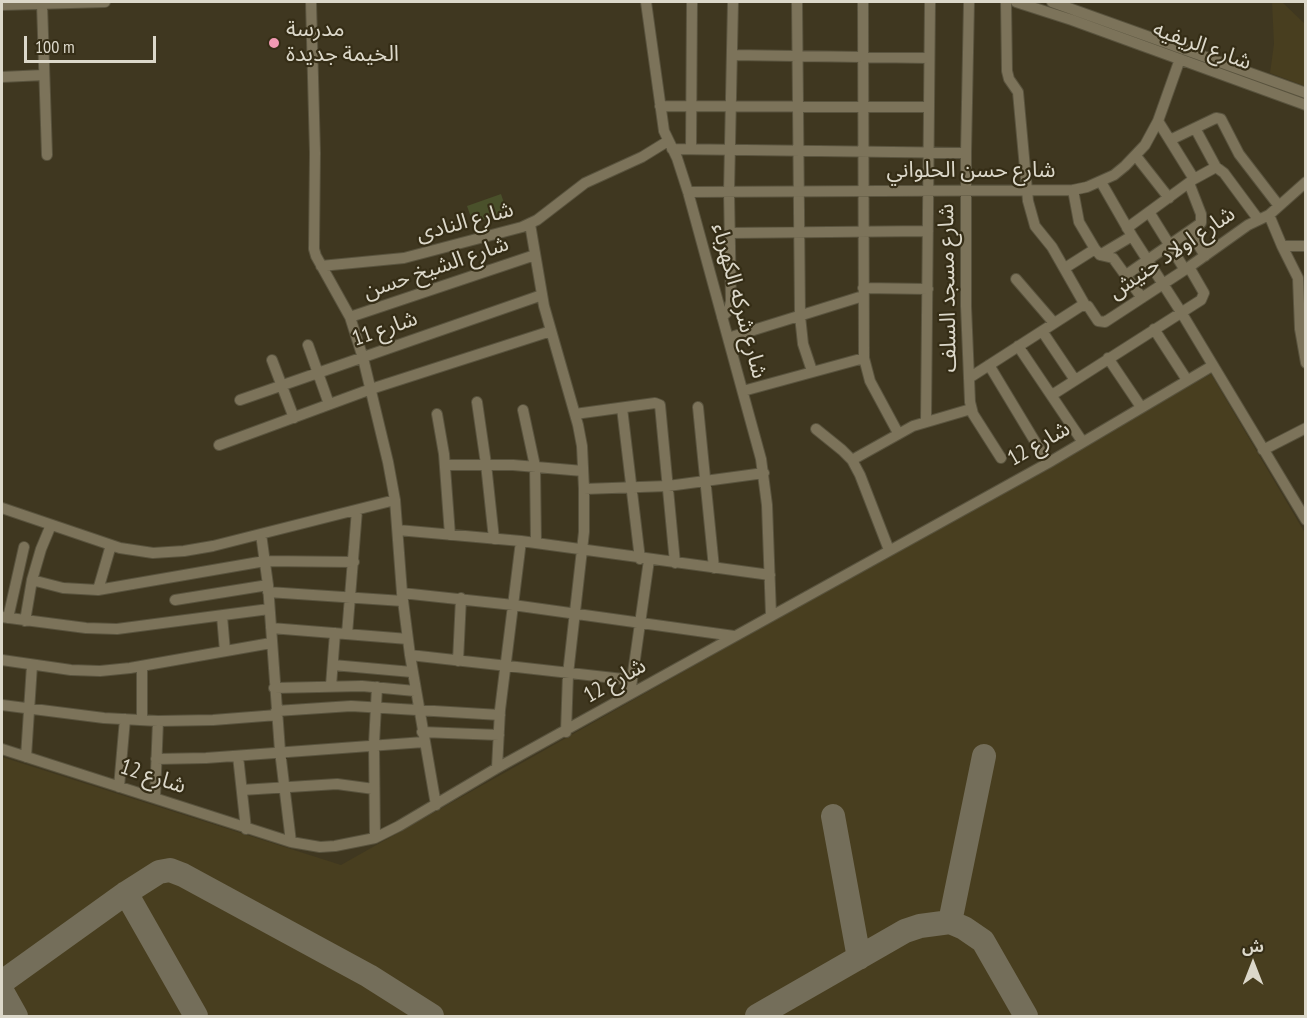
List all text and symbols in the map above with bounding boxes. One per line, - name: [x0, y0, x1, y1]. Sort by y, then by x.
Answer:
- street label: شارع الريفيه: [1149, 16, 1255, 76]
- place label: مدرسة الخيمة جديدة: [286, 17, 399, 68]
- scale bar: [27, 24, 159, 62]
- text: 100 m: [35, 35, 75, 58]
- marker: مدرسة الخيمة جديدة: [267, 36, 281, 50]
- street label: شارع حسن الحلواني: [886, 158, 1056, 184]
- street label: شارع النادى: [413, 196, 517, 248]
- street label: شارع اولاد حنيش: [1104, 201, 1240, 305]
- street label: شارع مسجد السلف: [933, 203, 963, 373]
- street label: شارع شركه الكهرباء: [706, 220, 772, 382]
- street label: شارع الشيخ حسن: [360, 231, 512, 305]
- street label: شارع 11: [349, 306, 421, 352]
- street label: شارع 12: [1003, 416, 1075, 472]
- street label: شارع 12: [579, 653, 651, 709]
- street label: شارع 12: [117, 754, 189, 800]
- north arrow: [1223, 934, 1283, 994]
- text: ش: [1242, 936, 1264, 956]

